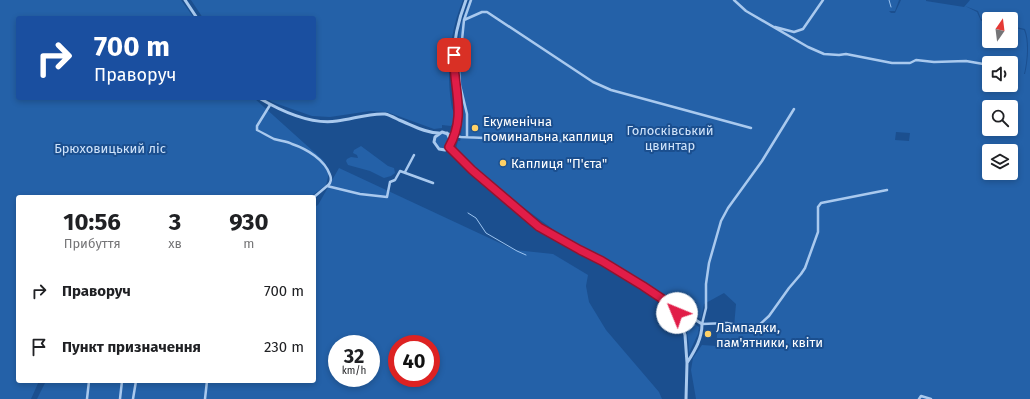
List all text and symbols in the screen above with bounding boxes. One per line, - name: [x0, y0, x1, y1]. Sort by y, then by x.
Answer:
- north arrow: [982, 12, 1018, 48]
- map controls: [982, 12, 1018, 180]
- text: 700 m: [94, 30, 170, 63]
- icon: right: [28, 32, 80, 84]
- pin: [437, 38, 471, 72]
- icon: arrive: [443, 44, 465, 66]
- button: sound: [982, 56, 1018, 92]
- text: Праворуч: [94, 64, 176, 86]
- button: search: [982, 100, 1018, 136]
- place label: Екуменічна поминальна каплиця: [483, 114, 613, 144]
- marker: Екуменічна поминальна каплиця: [470, 123, 480, 133]
- park label: Голосківський цвинтар: [626, 123, 714, 153]
- park label: Брюховицький ліс: [54, 141, 166, 156]
- button: layers: [982, 144, 1018, 180]
- place label: Каплиця "П'єта": [511, 156, 607, 171]
- marker: Каплиця "П'єта": [498, 158, 508, 168]
- text: 10:56: [63, 208, 121, 236]
- text: 3: [169, 208, 181, 236]
- text: 930: [229, 208, 269, 236]
- text: Прибуття: [64, 236, 121, 251]
- text: хв: [168, 236, 182, 251]
- text: m: [243, 236, 254, 251]
- icon: right: [28, 280, 50, 302]
- text: Праворуч: [62, 282, 131, 300]
- text: 700 m: [264, 282, 304, 300]
- position arrow: [656, 292, 698, 334]
- place label: Лампадки, пам'ятники, квіти: [716, 320, 823, 350]
- marker: Лампадки, пам'ятники, квіти: [703, 329, 713, 339]
- speed limit sign: 40: [388, 335, 440, 387]
- icon: arrive: [28, 336, 50, 358]
- text: Пункт призначення: [62, 338, 201, 356]
- text: 230 m: [264, 338, 304, 356]
- text: 32: [344, 344, 364, 368]
- text: km/h: [342, 365, 366, 377]

